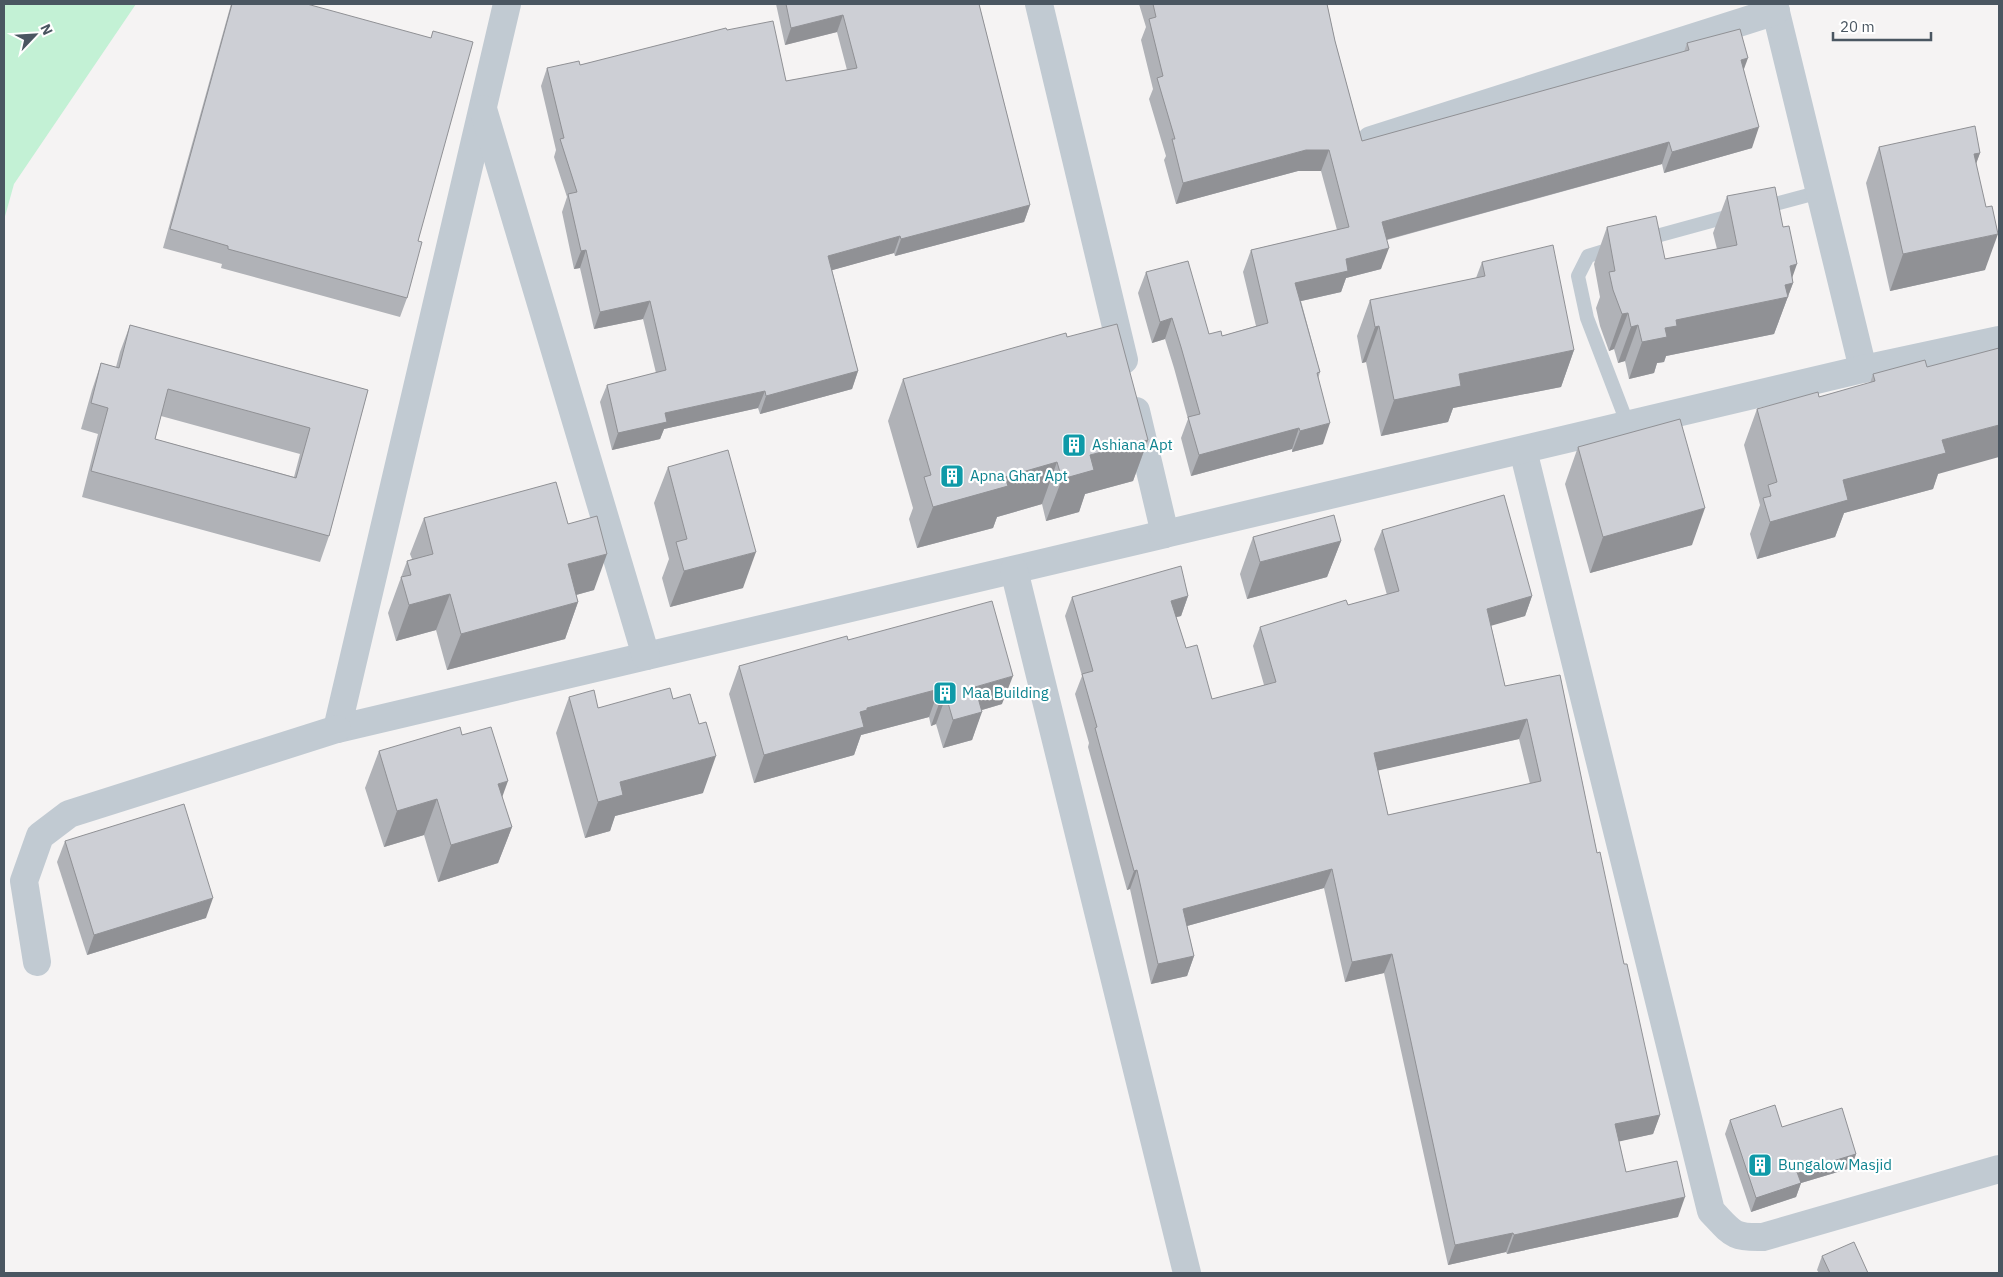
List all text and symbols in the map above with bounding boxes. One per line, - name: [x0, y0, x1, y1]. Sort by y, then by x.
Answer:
- north arrow: [10, 10, 60, 60]
- scale bar: [1833, 10, 1930, 42]
- text: 20 m: [1840, 17, 1875, 36]
- text: N: [36, 21, 57, 38]
- building icon: Ashiana Apt: [1061, 432, 1087, 458]
- place label: Ashiana Apt: [1092, 435, 1173, 454]
- building icon: Apna Ghar Apt: [939, 463, 965, 489]
- place label: Apna Ghar Apt: [970, 466, 1068, 485]
- building icon: Maa Building: [932, 680, 958, 706]
- place label: Maa Building: [962, 683, 1049, 702]
- building icon: Bungalow Masjid: [1747, 1152, 1773, 1178]
- place label: Bungalow Masjid: [1778, 1155, 1892, 1174]

